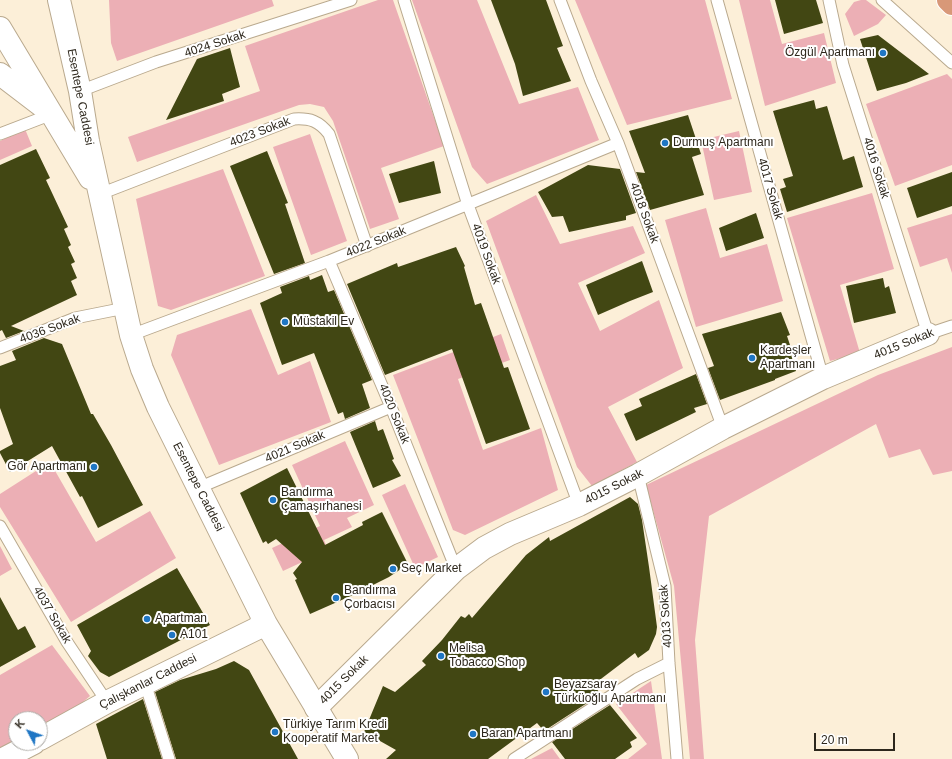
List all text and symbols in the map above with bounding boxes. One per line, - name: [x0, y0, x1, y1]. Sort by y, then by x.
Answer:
- street label: 4024 Sokak: [183, 27, 247, 61]
- place label: Özgül Apartmanı: [785, 46, 875, 60]
- street label: Esentepe Caddesi: [64, 47, 96, 147]
- marker: Özgül Apartmanı: [878, 48, 888, 58]
- street label: 4023 Sokak: [228, 114, 292, 150]
- place label: Durmuş Apartmanı: [673, 136, 774, 150]
- street label: 4016 Sokak: [860, 136, 892, 200]
- marker: Durmuş Apartmanı: [660, 138, 670, 148]
- street label: 4017 Sokak: [754, 157, 786, 221]
- street label: 4018 Sokak: [626, 181, 662, 245]
- street label: 4019 Sokak: [468, 222, 504, 286]
- street label: 4022 Sokak: [344, 223, 408, 261]
- street label: 4036 Sokak: [18, 311, 82, 347]
- place label: Müstakil Ev: [293, 315, 354, 329]
- marker: Müstakil Ev: [280, 317, 290, 327]
- street label: 4015 Sokak: [872, 325, 936, 363]
- place label: Kardeşler Apartmanı: [760, 344, 815, 372]
- marker: Kardeşler Apartmanı: [747, 353, 757, 363]
- street label: 4020 Sokak: [375, 382, 413, 446]
- street label: 4021 Sokak: [263, 428, 327, 466]
- street label: Esentepe Caddesi: [169, 440, 227, 534]
- place label: Gör Apartmanı: [7, 460, 86, 474]
- marker: Gör Apartmanı: [89, 462, 99, 472]
- street label: 4015 Sokak: [582, 466, 646, 508]
- place label: Bandırma Çamaşırhanesi: [281, 486, 362, 514]
- marker: Bandırma Çamaşırhanesi: [268, 495, 278, 505]
- place label: Seç Market: [401, 562, 462, 576]
- marker: Seç Market: [388, 564, 398, 574]
- street label: 4037 Sokak: [30, 584, 74, 646]
- place label: Bandırma Çorbacısı: [344, 584, 396, 612]
- street label: 4013 Sokak: [657, 584, 675, 648]
- marker: Bandırma Çorbacısı: [331, 593, 341, 603]
- place label: Apartman: [155, 612, 207, 626]
- marker: Apartman: [142, 614, 152, 624]
- place label: A101: [180, 628, 208, 642]
- marker: A101: [167, 630, 177, 640]
- place label: Melisa Tobacco Shop: [449, 642, 525, 670]
- street label: Çalışkanlar Caddesi: [97, 651, 199, 713]
- marker: Melisa Tobacco Shop: [436, 651, 446, 661]
- street label: 4015 Sokak: [317, 653, 371, 707]
- place label: Beyazsaray Türküoğlu Apartmanı: [554, 678, 666, 706]
- marker: Beyazsaray Türküoğlu Apartmanı: [541, 687, 551, 697]
- north arrow: [8, 711, 48, 751]
- text: K: [13, 717, 27, 731]
- place label: Türkiye Tarım Kredi Kooperatif Market: [283, 718, 387, 746]
- scale bar: [816, 725, 897, 751]
- marker: Türkiye Tarım Kredi Kooperatif Market: [270, 727, 280, 737]
- place label: Baran Apartmanı: [481, 727, 572, 741]
- marker: Baran Apartmanı: [468, 729, 478, 739]
- text: 20 m: [821, 733, 848, 747]

